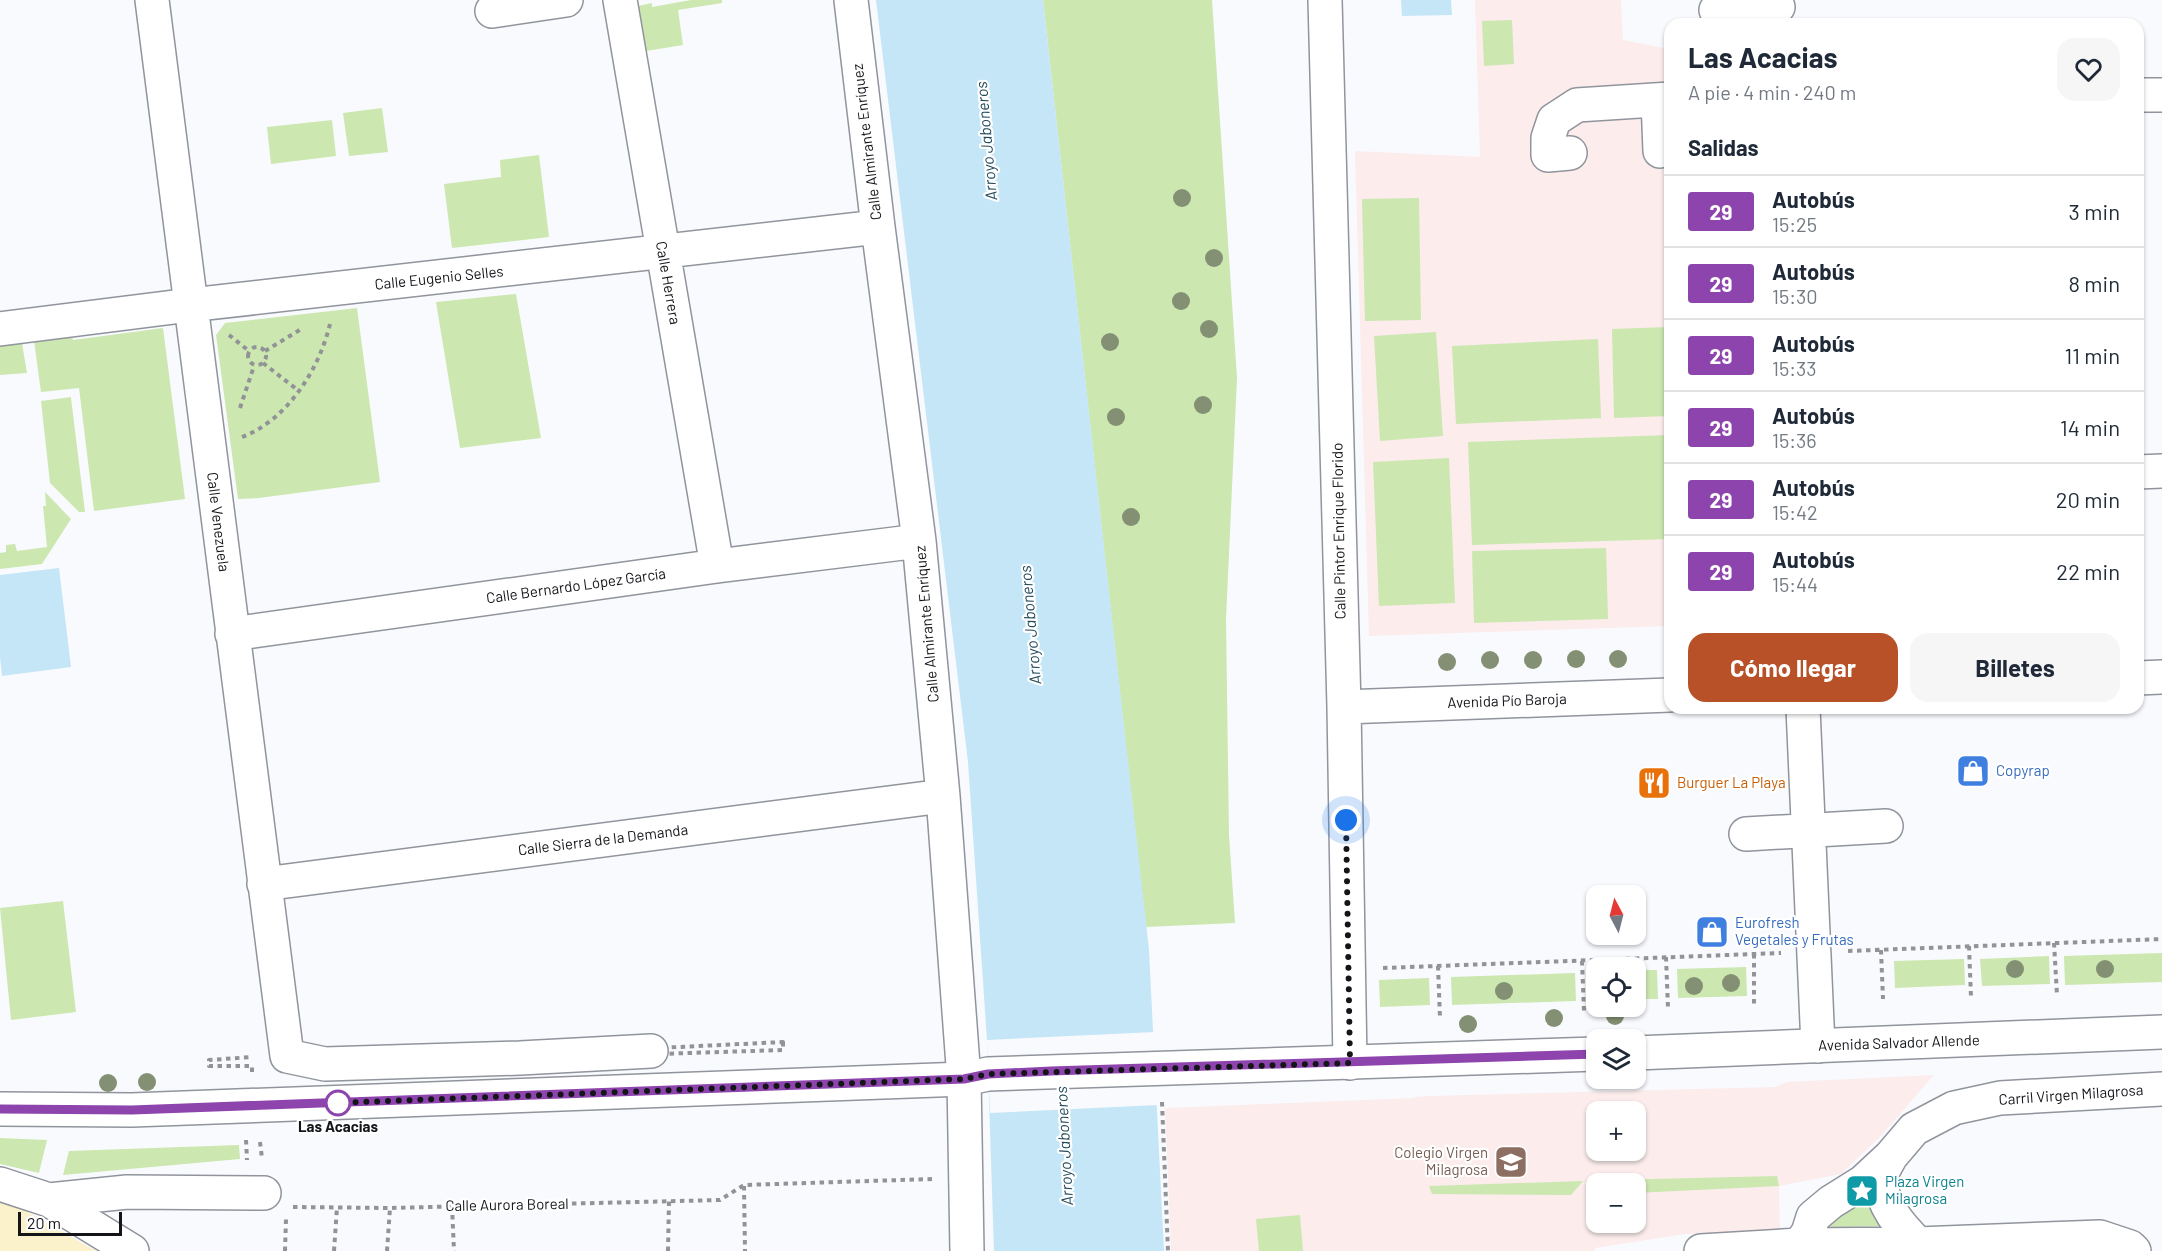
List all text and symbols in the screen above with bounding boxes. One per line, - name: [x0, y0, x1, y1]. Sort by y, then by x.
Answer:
- button: heart: [2057, 38, 2120, 101]
- text: Las Acacias: [1688, 40, 1838, 74]
- street label: Calle Almirante Enríquez: [847, 63, 885, 221]
- water label: Arroyo Jaboneros: [971, 80, 1000, 201]
- text: A pie · 4 min · 240 m: [1688, 80, 1856, 104]
- text: Salidas: [1688, 134, 1759, 160]
- text: Autobús: [1772, 186, 1855, 212]
- text: 3 min: [2069, 198, 2120, 224]
- text: 29: [1710, 199, 1732, 224]
- text: 15:25: [1772, 212, 1817, 236]
- street label: Calle Herrera: [653, 240, 685, 326]
- text: Autobús: [1772, 258, 1855, 284]
- street label: Calle Eugenio Selles: [374, 261, 504, 293]
- text: 8 min: [2068, 270, 2120, 296]
- text: 29: [1710, 271, 1732, 296]
- text: 15:30: [1772, 284, 1818, 308]
- text: Autobús: [1772, 330, 1855, 356]
- text: 11 min: [2064, 342, 2120, 368]
- text: 29: [1710, 343, 1732, 368]
- text: 15:33: [1772, 356, 1817, 380]
- text: Autobús: [1772, 402, 1855, 428]
- text: 14 min: [2060, 414, 2120, 440]
- text: 29: [1710, 415, 1732, 440]
- text: 15:36: [1772, 428, 1817, 452]
- street label: Calle Pintor Enrique Florido: [1327, 442, 1349, 620]
- street label: Calle Venezuela: [204, 471, 234, 573]
- text: Autobús: [1772, 474, 1855, 500]
- text: 20 min: [2056, 486, 2120, 512]
- text: 29: [1710, 487, 1732, 512]
- text: 15:42: [1772, 500, 1818, 524]
- street label: Calle Almirante Enríquez: [910, 545, 942, 703]
- text: Autobús: [1772, 546, 1855, 572]
- text: 22 min: [2056, 558, 2120, 584]
- text: 29: [1710, 559, 1732, 584]
- street label: Calle Bernardo López García: [485, 563, 667, 607]
- water label: Arroyo Jaboneros: [1015, 564, 1044, 685]
- text: 15:44: [1772, 572, 1818, 596]
- button: Cómo llegar: [1688, 633, 1898, 702]
- button: Billetes: [1910, 633, 2120, 702]
- street label: Avenida Pío Baroja: [1447, 689, 1567, 711]
- shop icon: Copyrap: [1955, 753, 1991, 789]
- place label: Copyrap: [1996, 761, 2050, 779]
- restaurant icon: Burguer La Playa: [1636, 765, 1672, 801]
- place label: Burguer La Playa: [1677, 773, 1786, 791]
- your location: [1331, 805, 1361, 835]
- street label: Calle Sierra de la Demanda: [517, 820, 689, 858]
- north arrow: [1586, 885, 1646, 945]
- map controls: [1586, 885, 1646, 1233]
- place label: Eurofresh Vegetales y Frutas: [1735, 913, 1854, 948]
- shop icon: Eurofresh Vegetales y Frutas: [1694, 914, 1730, 950]
- button: locate: [1586, 957, 1646, 1017]
- button: layers: [1586, 1029, 1646, 1089]
- street label: Avenida Salvador Allende: [1818, 1030, 1980, 1054]
- street label: Carril Virgen Milagrosa: [1998, 1080, 2144, 1108]
- water label: Arroyo Jaboneros: [1051, 1085, 1076, 1206]
- marker: Las Acacias: [325, 1090, 351, 1116]
- button: +: [1586, 1101, 1646, 1161]
- place label: Las Acacias: [298, 1117, 379, 1135]
- place label: Colegio Virgen Milagrosa: [1394, 1143, 1488, 1178]
- school or university icon: Colegio Virgen Milagrosa: [1493, 1144, 1529, 1180]
- place label: Plaza Virgen Milagrosa: [1885, 1172, 1964, 1207]
- button: −: [1586, 1173, 1646, 1233]
- place icon: Plaza Virgen Milagrosa: [1844, 1173, 1880, 1209]
- street label: Calle Aurora Boreal: [445, 1194, 569, 1214]
- scale bar: [18, 1209, 122, 1236]
- text: 20 m: [27, 1213, 61, 1232]

